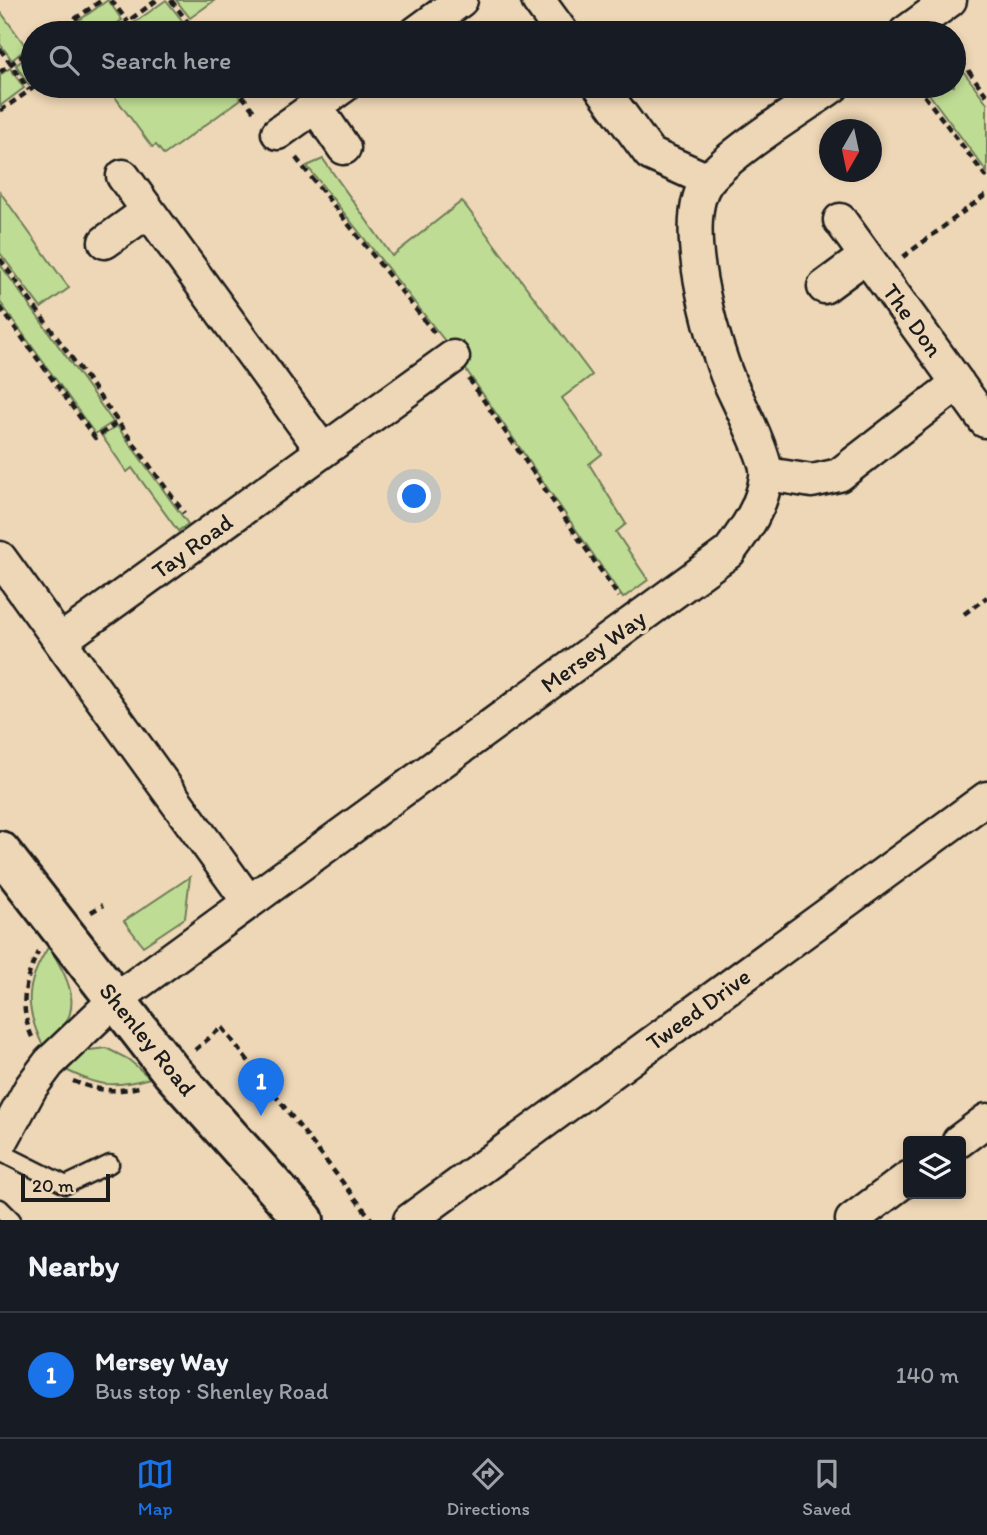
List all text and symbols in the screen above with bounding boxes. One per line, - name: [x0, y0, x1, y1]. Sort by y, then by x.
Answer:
- search box: [21, 21, 966, 98]
- icon: search: [45, 41, 83, 79]
- text: Search here: [101, 44, 231, 76]
- north arrow: [819, 119, 882, 182]
- street label: The Don: [877, 278, 949, 362]
- your location: [397, 479, 431, 513]
- street label: Tay Road: [146, 507, 238, 585]
- street label: Mersey Way: [535, 603, 651, 699]
- street label: Tweed Drive: [640, 961, 756, 1057]
- street label: Shenley Road: [93, 976, 203, 1102]
- pin: 1: [238, 1058, 284, 1116]
- map controls: [903, 1136, 966, 1199]
- button: layers: [903, 1136, 966, 1199]
- scale bar: [21, 1171, 110, 1203]
- text: 20 m: [32, 1174, 74, 1197]
- text: Nearby: [28, 1247, 119, 1284]
- text: Mersey Way: [95, 1345, 228, 1377]
- text: 1: [46, 1361, 56, 1389]
- text: 140 m: [896, 1361, 959, 1389]
- text: Bus stop · Shenley Road: [95, 1377, 328, 1405]
- tab: Map: [136, 1455, 174, 1520]
- tab: Directions: [446, 1455, 530, 1520]
- tab: Saved: [802, 1455, 851, 1520]

